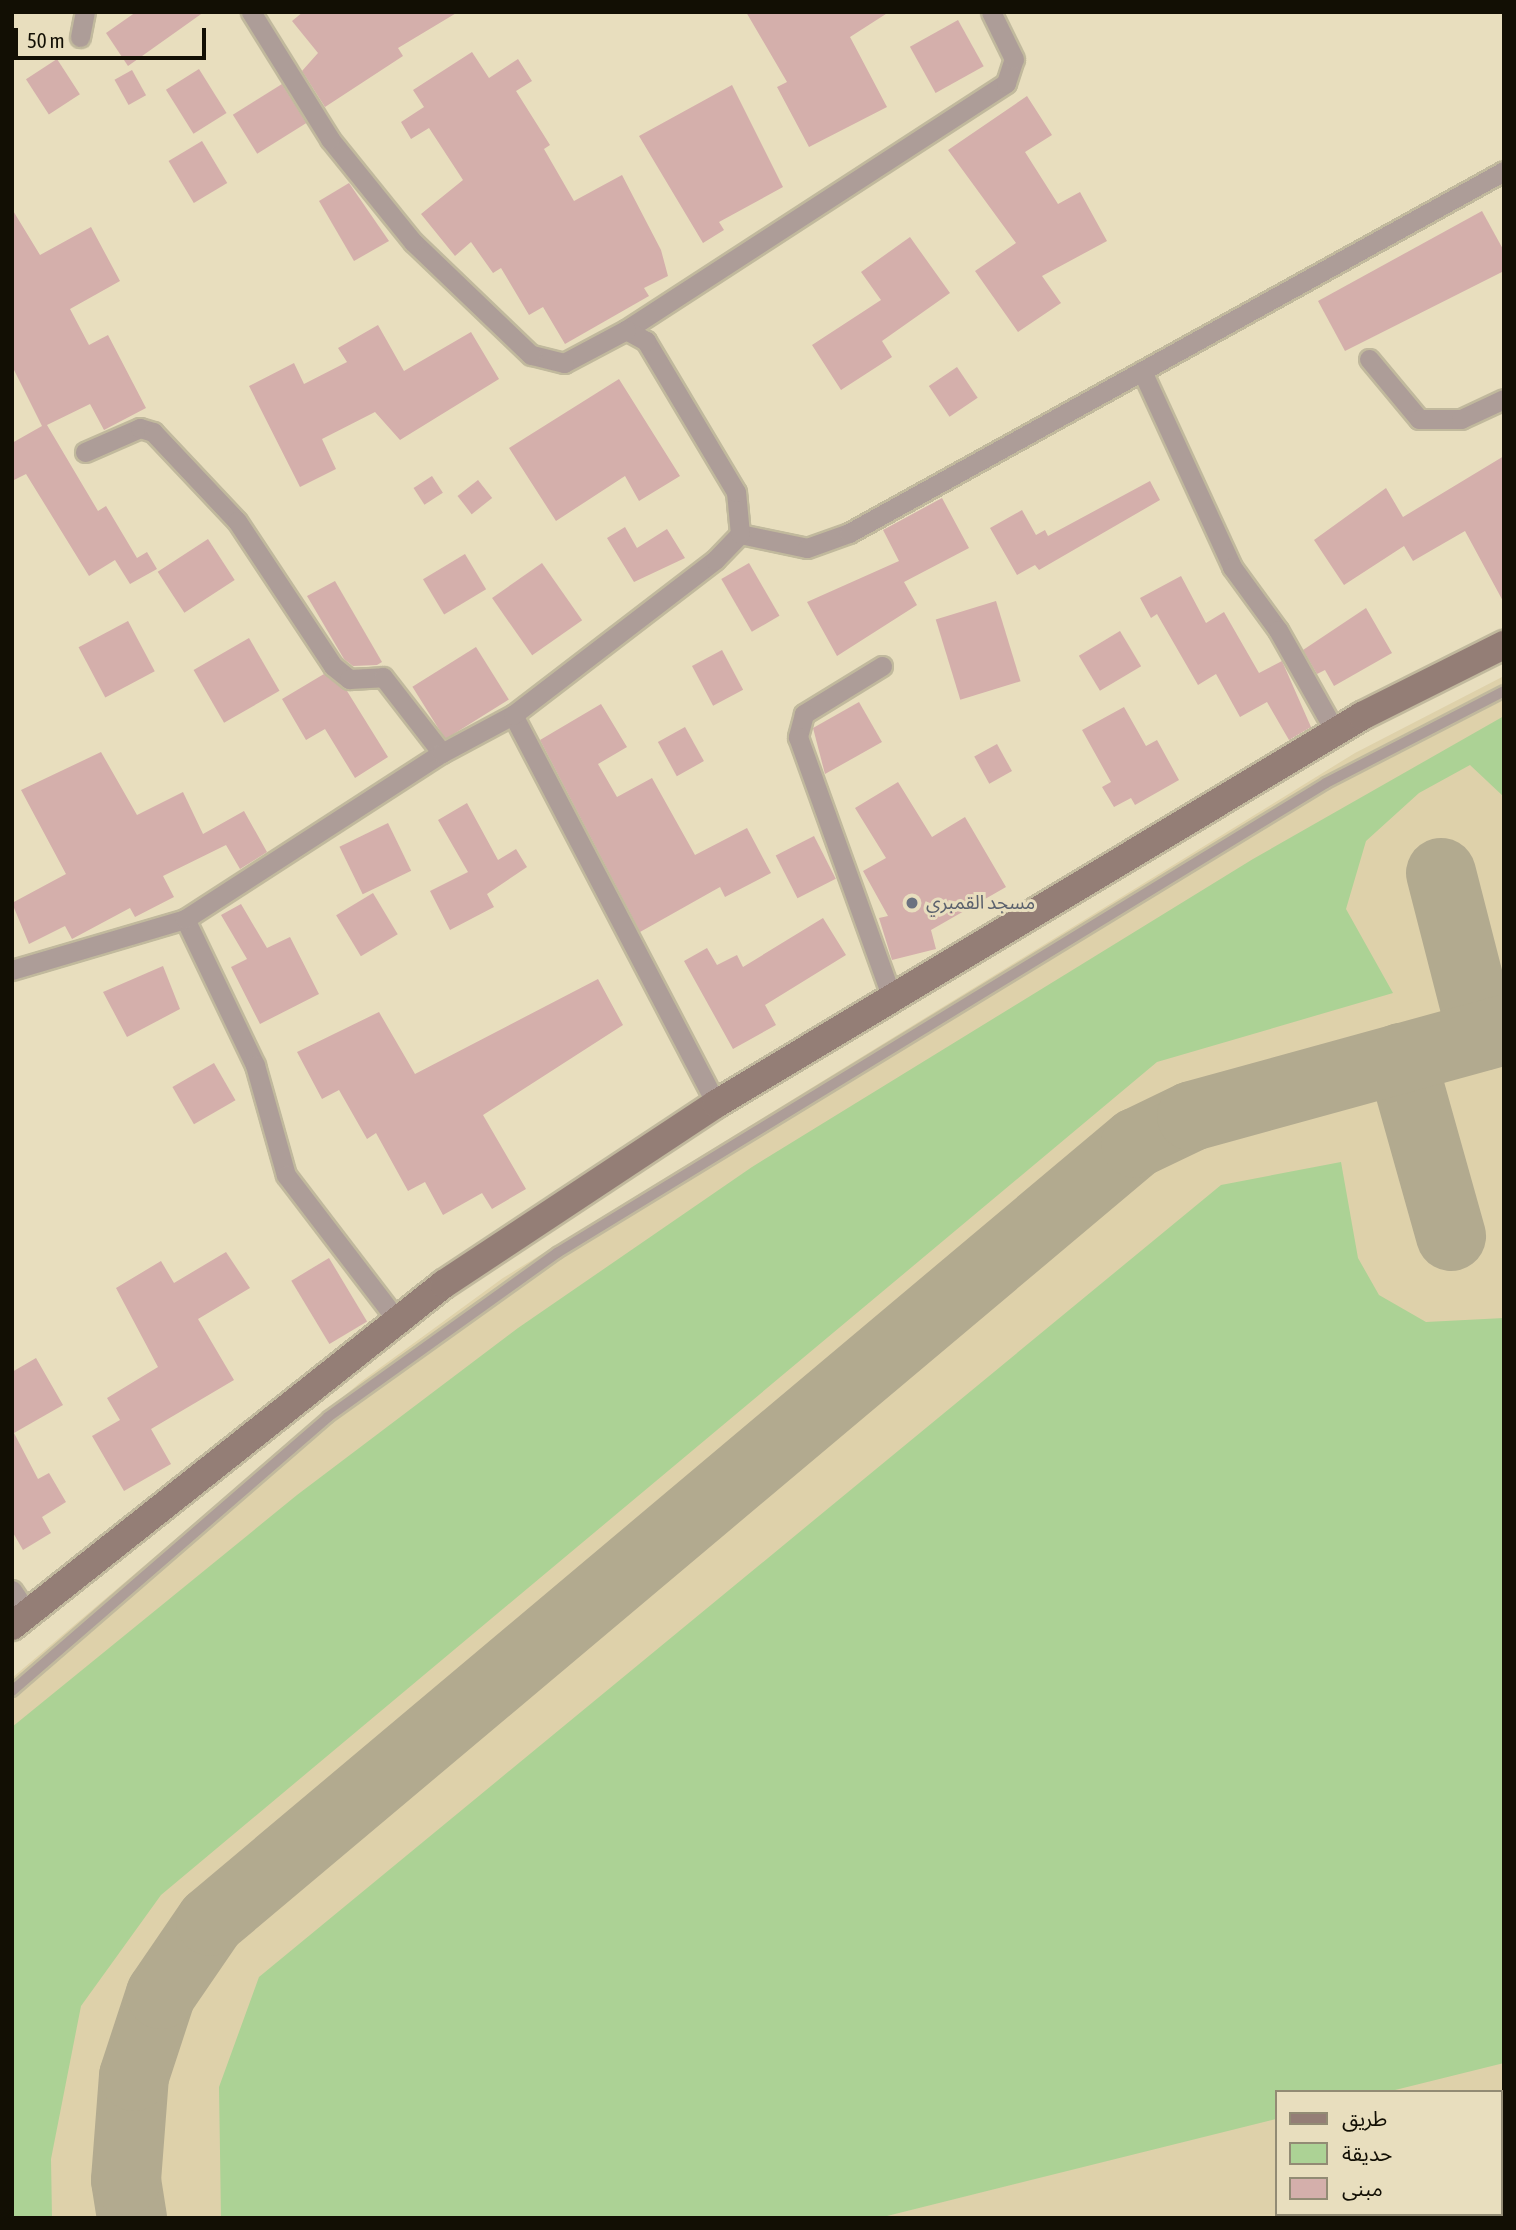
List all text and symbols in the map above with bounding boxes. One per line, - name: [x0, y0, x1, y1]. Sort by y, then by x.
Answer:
- scale bar: [18, 14, 210, 58]
- text: 50 m: [27, 28, 65, 52]
- place label: مسجد القمبري: [926, 892, 1035, 914]
- marker: مسجد القمبري: [904, 895, 920, 911]
- legend: [1274, 2090, 1502, 2216]
- text: طريق: [1342, 2106, 1387, 2130]
- text: حديقة: [1342, 2141, 1392, 2165]
- text: مبنى: [1342, 2176, 1383, 2200]

